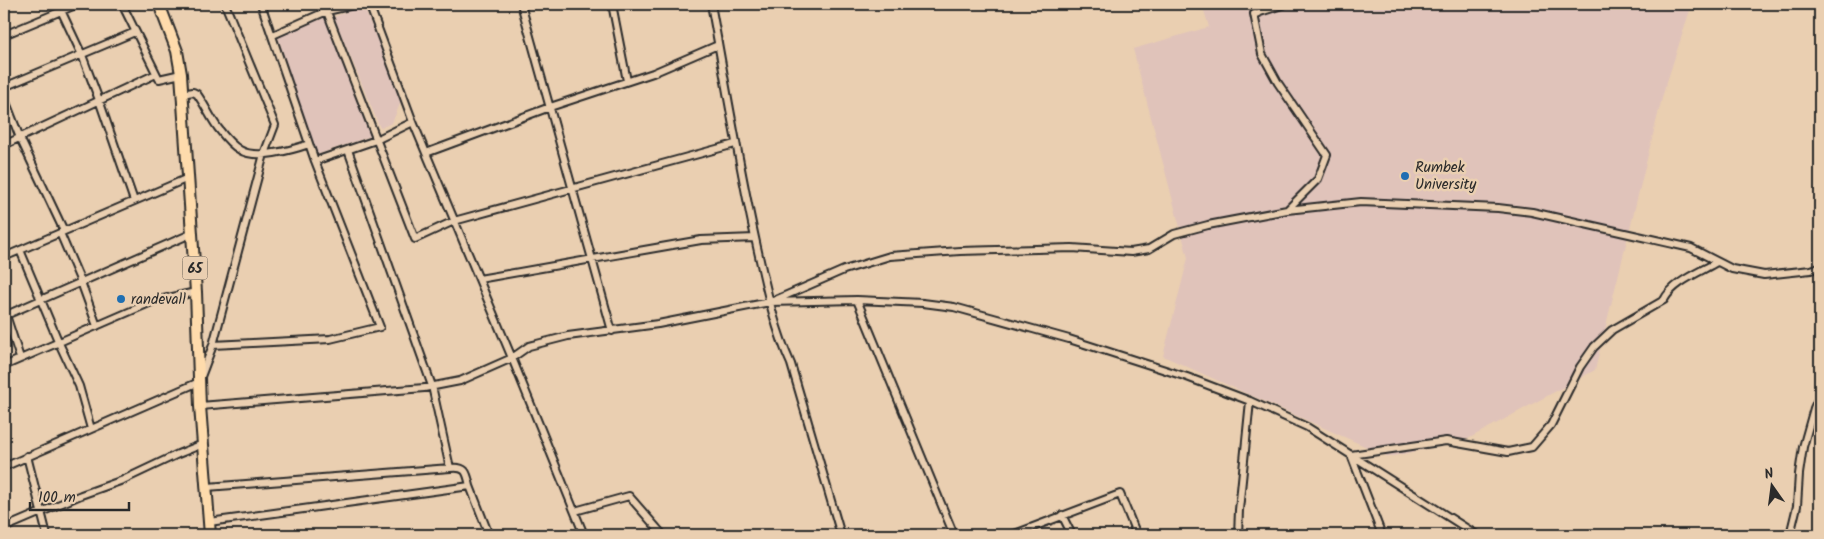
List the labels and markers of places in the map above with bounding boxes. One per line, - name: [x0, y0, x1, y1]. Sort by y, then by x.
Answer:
- place label: Rumbek University: [1415, 156, 1477, 197]
- marker: Rumbek University: [1399, 170, 1411, 182]
- place label: randevall: [131, 288, 186, 312]
- marker: randevall: [115, 293, 127, 305]

